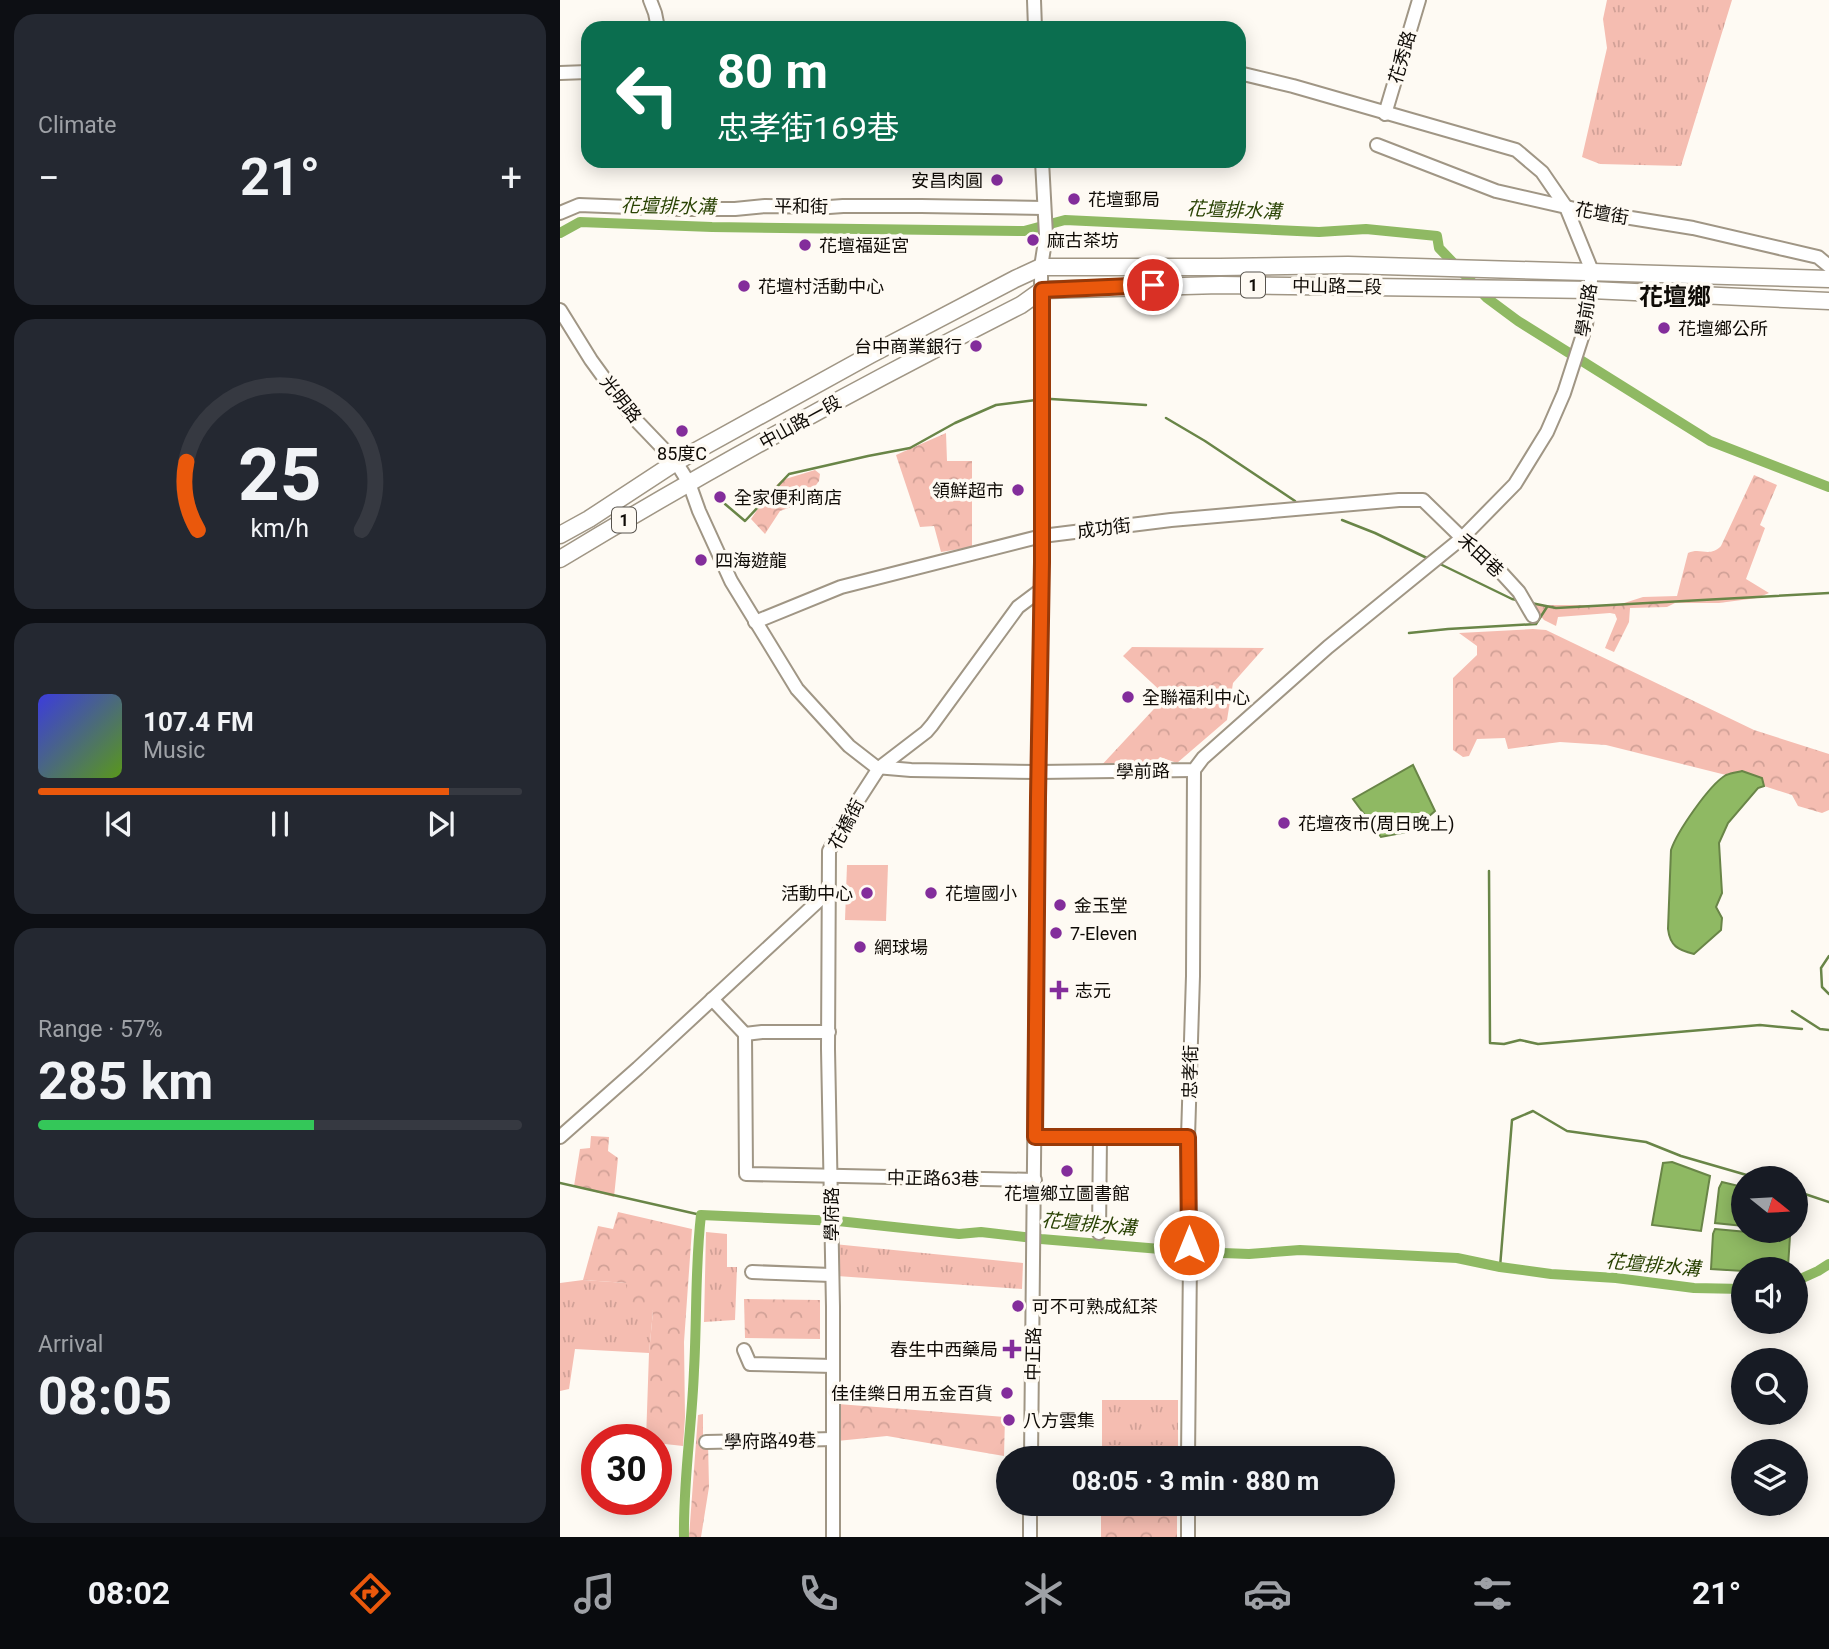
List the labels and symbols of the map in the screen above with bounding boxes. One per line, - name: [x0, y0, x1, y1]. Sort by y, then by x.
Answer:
- street label: 花秀路: [1384, 28, 1420, 86]
- place label: 安昌肉圓: [911, 170, 983, 191]
- marker: 安昌肉圓: [989, 172, 1005, 188]
- place label: 花壇郵局: [1088, 189, 1160, 210]
- marker: 花壇郵局: [1066, 191, 1082, 207]
- water label: 花壇排水溝: [620, 194, 719, 218]
- street label: 平和街: [774, 195, 828, 217]
- water label: 花壇排水溝: [1186, 197, 1285, 223]
- street label: 花壇街: [1574, 198, 1630, 228]
- place label: 麻古茶坊: [1047, 230, 1119, 251]
- marker: 麻古茶坊: [1025, 232, 1041, 248]
- place label: 花壇福延宮: [819, 235, 909, 256]
- marker: 花壇福延宮: [797, 237, 813, 253]
- pin: [1123, 255, 1183, 315]
- road number: 1: [1241, 272, 1265, 298]
- street label: 中山路二段: [1292, 275, 1382, 297]
- place label: 花壇村活動中心: [758, 276, 884, 297]
- marker: 花壇村活動中心: [736, 278, 752, 294]
- street label: 學前路: [1571, 282, 1601, 338]
- district label: 花壇鄉: [1639, 283, 1711, 311]
- place label: 花壇鄉公所: [1678, 318, 1768, 339]
- marker: 花壇鄉公所: [1656, 320, 1672, 336]
- place label: 台中商業銀行: [854, 336, 962, 357]
- marker: 台中商業銀行: [968, 338, 984, 354]
- street label: 光明路: [596, 371, 646, 427]
- street label: 中山路一段: [756, 391, 844, 453]
- marker: 85度C: [674, 423, 690, 439]
- place label: 85度C: [657, 443, 707, 464]
- place label: 領鮮超市: [932, 480, 1004, 501]
- marker: 領鮮超市: [1010, 482, 1026, 498]
- place label: 全家便利商店: [734, 487, 842, 508]
- marker: 全家便利商店: [712, 489, 728, 505]
- road number: 1: [612, 508, 636, 533]
- street label: 成功街: [1076, 514, 1132, 542]
- street label: 禾田巷: [1454, 529, 1508, 581]
- place label: 四海遊龍: [715, 550, 787, 571]
- marker: 四海遊龍: [693, 552, 709, 568]
- place label: 全聯福利中心: [1142, 687, 1250, 708]
- marker: 全聯福利中心: [1120, 689, 1136, 705]
- street label: 學前路: [1116, 760, 1170, 782]
- street label: 花橋街: [824, 795, 868, 853]
- place label: 花壇夜市(周日晚上): [1298, 813, 1454, 835]
- marker: 花壇夜市(周日晚上): [1276, 815, 1292, 831]
- place label: 活動中心: [781, 883, 853, 904]
- place label: 花壇國小: [945, 883, 1017, 904]
- marker: 活動中心: [859, 885, 875, 901]
- marker: 花壇國小: [923, 885, 939, 901]
- place label: 金玉堂: [1074, 895, 1128, 916]
- marker: 金玉堂: [1052, 897, 1068, 913]
- place label: 7-Eleven: [1070, 923, 1137, 944]
- marker: 7-Eleven: [1048, 925, 1064, 941]
- place label: 網球場: [874, 937, 928, 958]
- marker: 網球場: [852, 939, 868, 955]
- marker: 志元: [1049, 980, 1069, 1000]
- place label: 志元: [1075, 980, 1111, 1001]
- street label: 忠孝街: [1179, 1045, 1201, 1099]
- marker: 花壇鄉立圖書館: [1059, 1163, 1075, 1179]
- north arrow: [1731, 1166, 1808, 1242]
- street label: 中正路63巷: [887, 1167, 979, 1189]
- place label: 花壇鄉立圖書館: [1004, 1183, 1130, 1204]
- street label: 學府路: [821, 1187, 842, 1241]
- water label: 花壇排水溝: [1041, 1208, 1140, 1240]
- position arrow: [1152, 1208, 1226, 1282]
- water label: 花壇排水溝: [1605, 1249, 1704, 1281]
- place label: 可不可熟成紅茶: [1032, 1296, 1158, 1317]
- marker: 可不可熟成紅茶: [1010, 1298, 1026, 1314]
- street label: 中正路: [1022, 1327, 1044, 1381]
- place label: 春生中西藥局: [890, 1339, 998, 1360]
- marker: 春生中西藥局: [1004, 1341, 1020, 1357]
- place label: 佳佳樂日用五金百貨: [831, 1383, 993, 1404]
- marker: 佳佳樂日用五金百貨: [999, 1385, 1015, 1401]
- place label: 八方雲集: [1023, 1410, 1095, 1431]
- marker: 八方雲集: [1001, 1412, 1017, 1428]
- speed limit sign: 30: [581, 1424, 672, 1515]
- street label: 學府路49巷: [724, 1430, 816, 1452]

